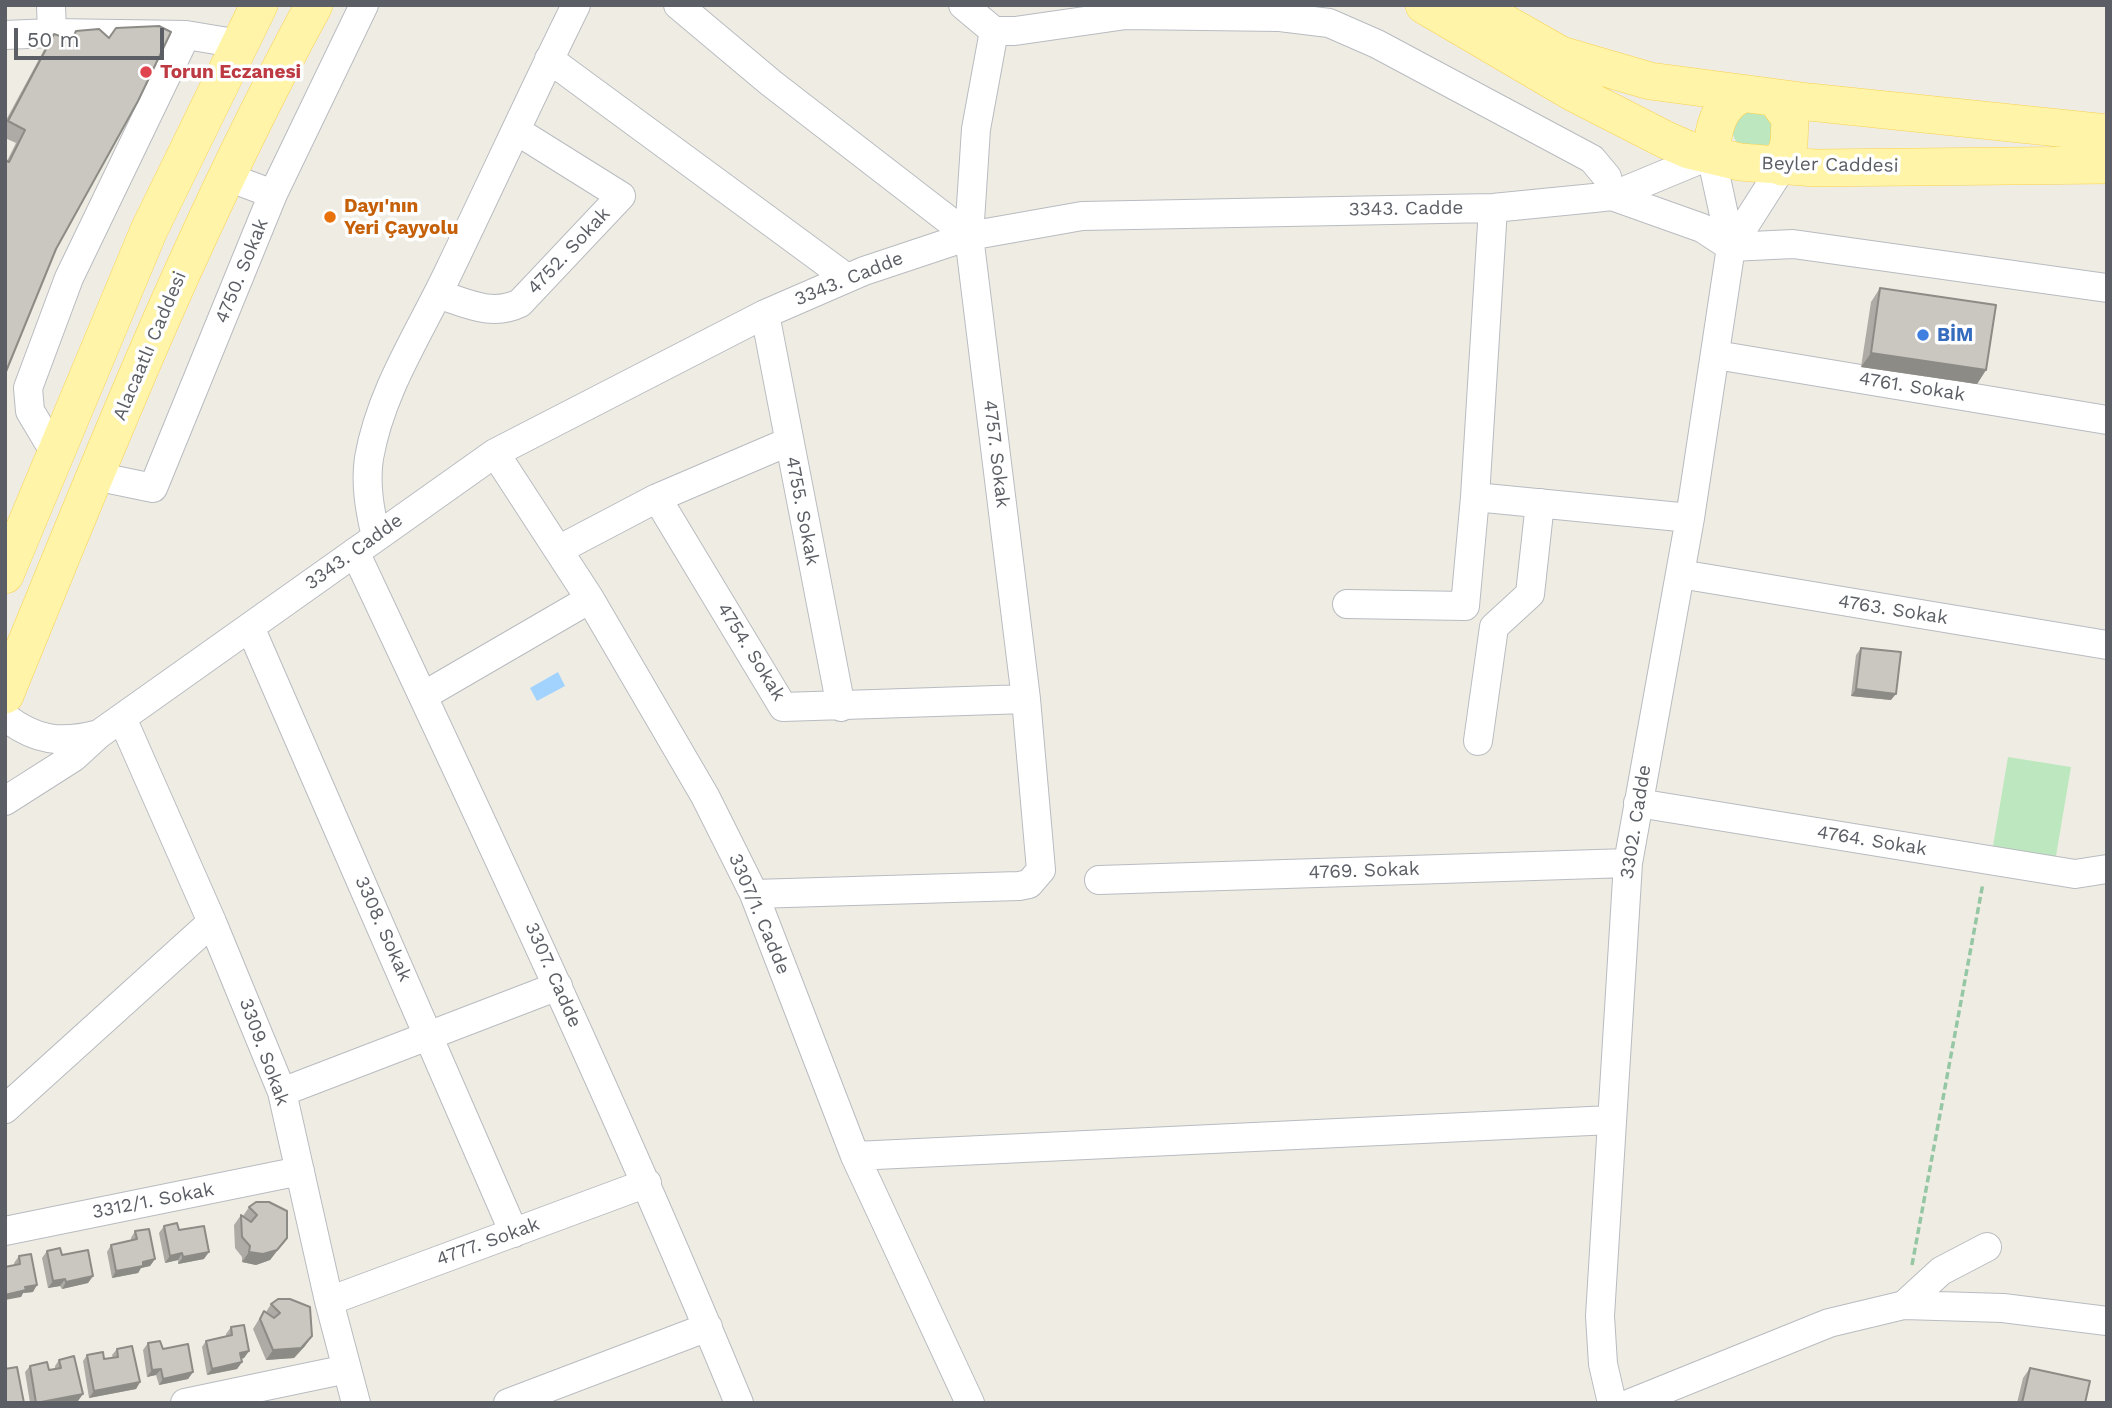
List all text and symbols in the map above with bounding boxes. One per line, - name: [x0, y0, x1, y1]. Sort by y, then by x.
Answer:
- scale bar: [18, 14, 168, 58]
- text: 50 m: [27, 27, 79, 52]
- place label: Torun Eczanesi: [160, 61, 301, 83]
- marker: Torun Eczanesi: [138, 64, 154, 80]
- street label: Beyler Caddesi: [1761, 152, 1899, 178]
- place label: Dayı'nın Yeri Çayyolu: [344, 195, 458, 239]
- street label: 3343. Cadde: [1348, 197, 1464, 221]
- street label: 4752. Sokak: [523, 203, 615, 299]
- marker: Dayı'nın Yeri Çayyolu: [322, 209, 338, 225]
- street label: 4750. Sokak: [211, 215, 273, 327]
- street label: 3343. Cadde: [791, 247, 907, 311]
- street label: Alacaatlı Caddesi: [108, 268, 192, 424]
- place label: BİM: [1937, 324, 1973, 346]
- marker: BİM: [1915, 327, 1931, 343]
- street label: 4761. Sokak: [1857, 367, 1967, 407]
- street label: 4757. Sokak: [978, 399, 1014, 509]
- street label: 4755. Sokak: [780, 455, 824, 567]
- street label: 3343. Cadde: [301, 509, 407, 595]
- street label: 4763. Sokak: [1837, 590, 1949, 630]
- street label: 4754. Sokak: [712, 599, 790, 705]
- street label: 3302. Cadde: [1616, 763, 1656, 881]
- street label: 4764. Sokak: [1815, 821, 1929, 861]
- street label: 3307/1. Cadde: [723, 850, 795, 978]
- street label: 4769. Sokak: [1308, 858, 1420, 884]
- street label: 3308. Sokak: [350, 873, 416, 985]
- street label: 3307. Cadde: [520, 919, 586, 1031]
- street label: 3309. Sokak: [234, 995, 294, 1109]
- street label: 3312/1. Sokak: [90, 1178, 216, 1224]
- street label: 4777. Sokak: [433, 1213, 543, 1271]

